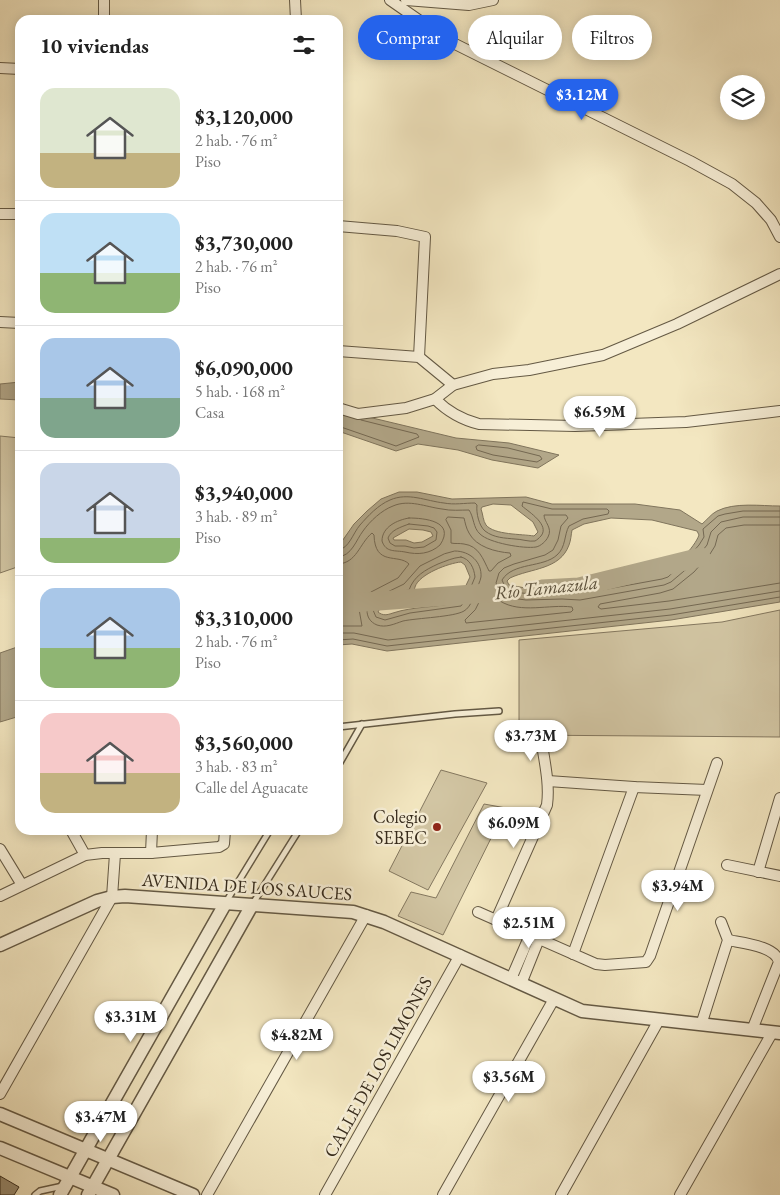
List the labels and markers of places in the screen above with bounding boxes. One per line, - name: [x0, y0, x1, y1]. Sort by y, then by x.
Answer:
- pin: $3.12M: [541, 78, 623, 121]
- pin: $6.59M: [559, 396, 641, 438]
- pin: $3.73M: [490, 720, 572, 762]
- place label: Colegio SEBEC: [373, 805, 427, 849]
- pin: $6.09M: [473, 806, 555, 849]
- marker: Colegio SEBEC: [431, 821, 443, 833]
- pin: $3.94M: [637, 870, 719, 912]
- pin: $2.51M: [488, 906, 570, 949]
- pin: $3.31M: [90, 1000, 172, 1043]
- pin: $4.82M: [256, 1018, 338, 1061]
- pin: $3.56M: [468, 1060, 550, 1103]
- pin: $3.47M: [60, 1100, 142, 1143]

